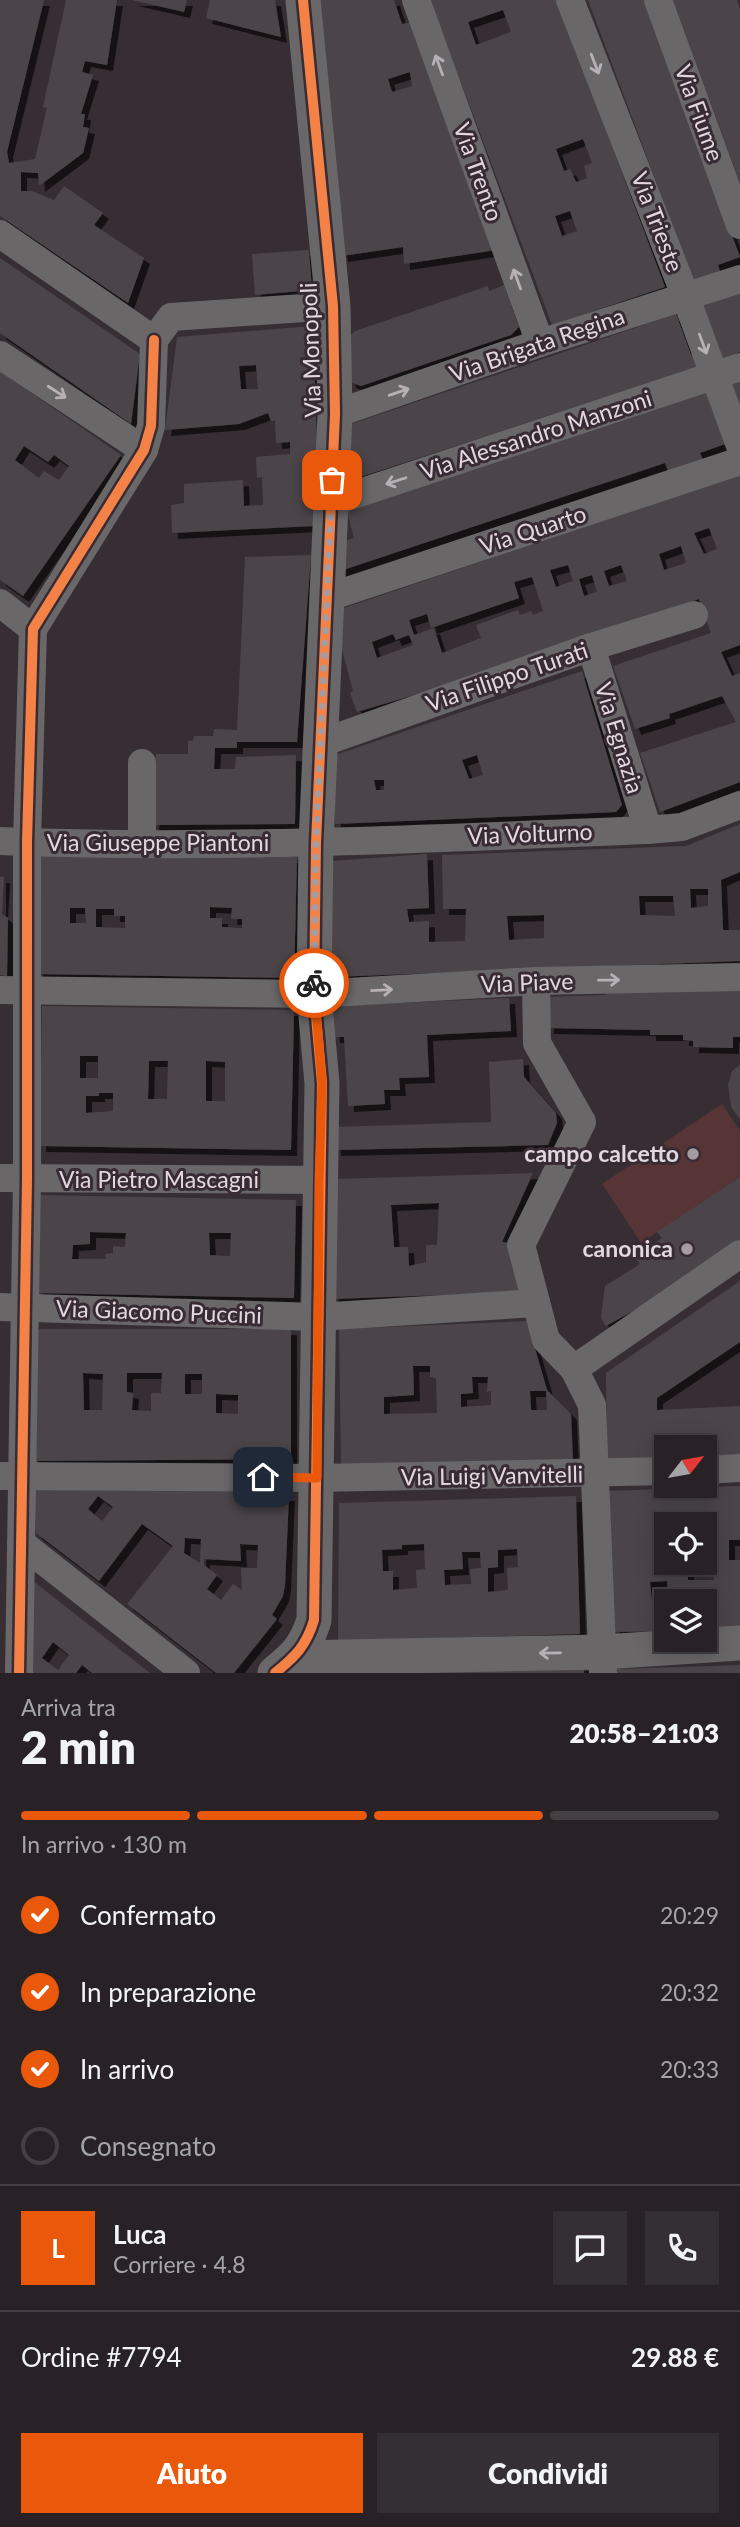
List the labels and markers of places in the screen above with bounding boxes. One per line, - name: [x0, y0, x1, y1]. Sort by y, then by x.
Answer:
- pin: [302, 450, 362, 510]
- place label: campo calcetto: [524, 1139, 679, 1167]
- marker: campo calcetto: [685, 1146, 701, 1162]
- place label: canonica: [582, 1234, 673, 1262]
- marker: canonica: [679, 1241, 695, 1257]
- pin: [233, 1447, 293, 1507]

